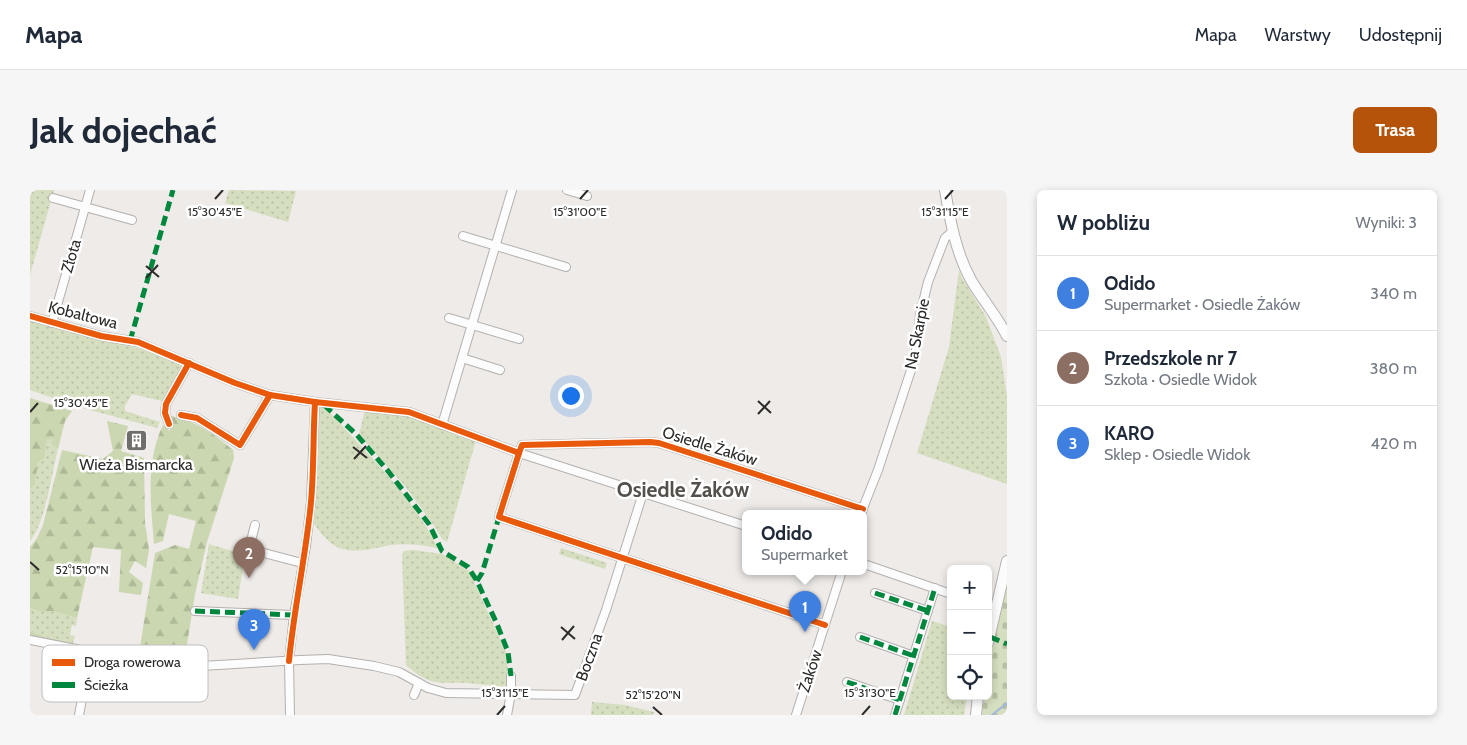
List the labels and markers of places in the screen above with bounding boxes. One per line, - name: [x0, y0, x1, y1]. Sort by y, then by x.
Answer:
- building icon: Wieża Bismarcka: [124, 428, 148, 452]
- place label: Wieża Bismarcka: [79, 455, 193, 474]
- pin: 2: [233, 537, 265, 578]
- pin: 1: [789, 591, 821, 632]
- pin: 3: [238, 609, 270, 650]

